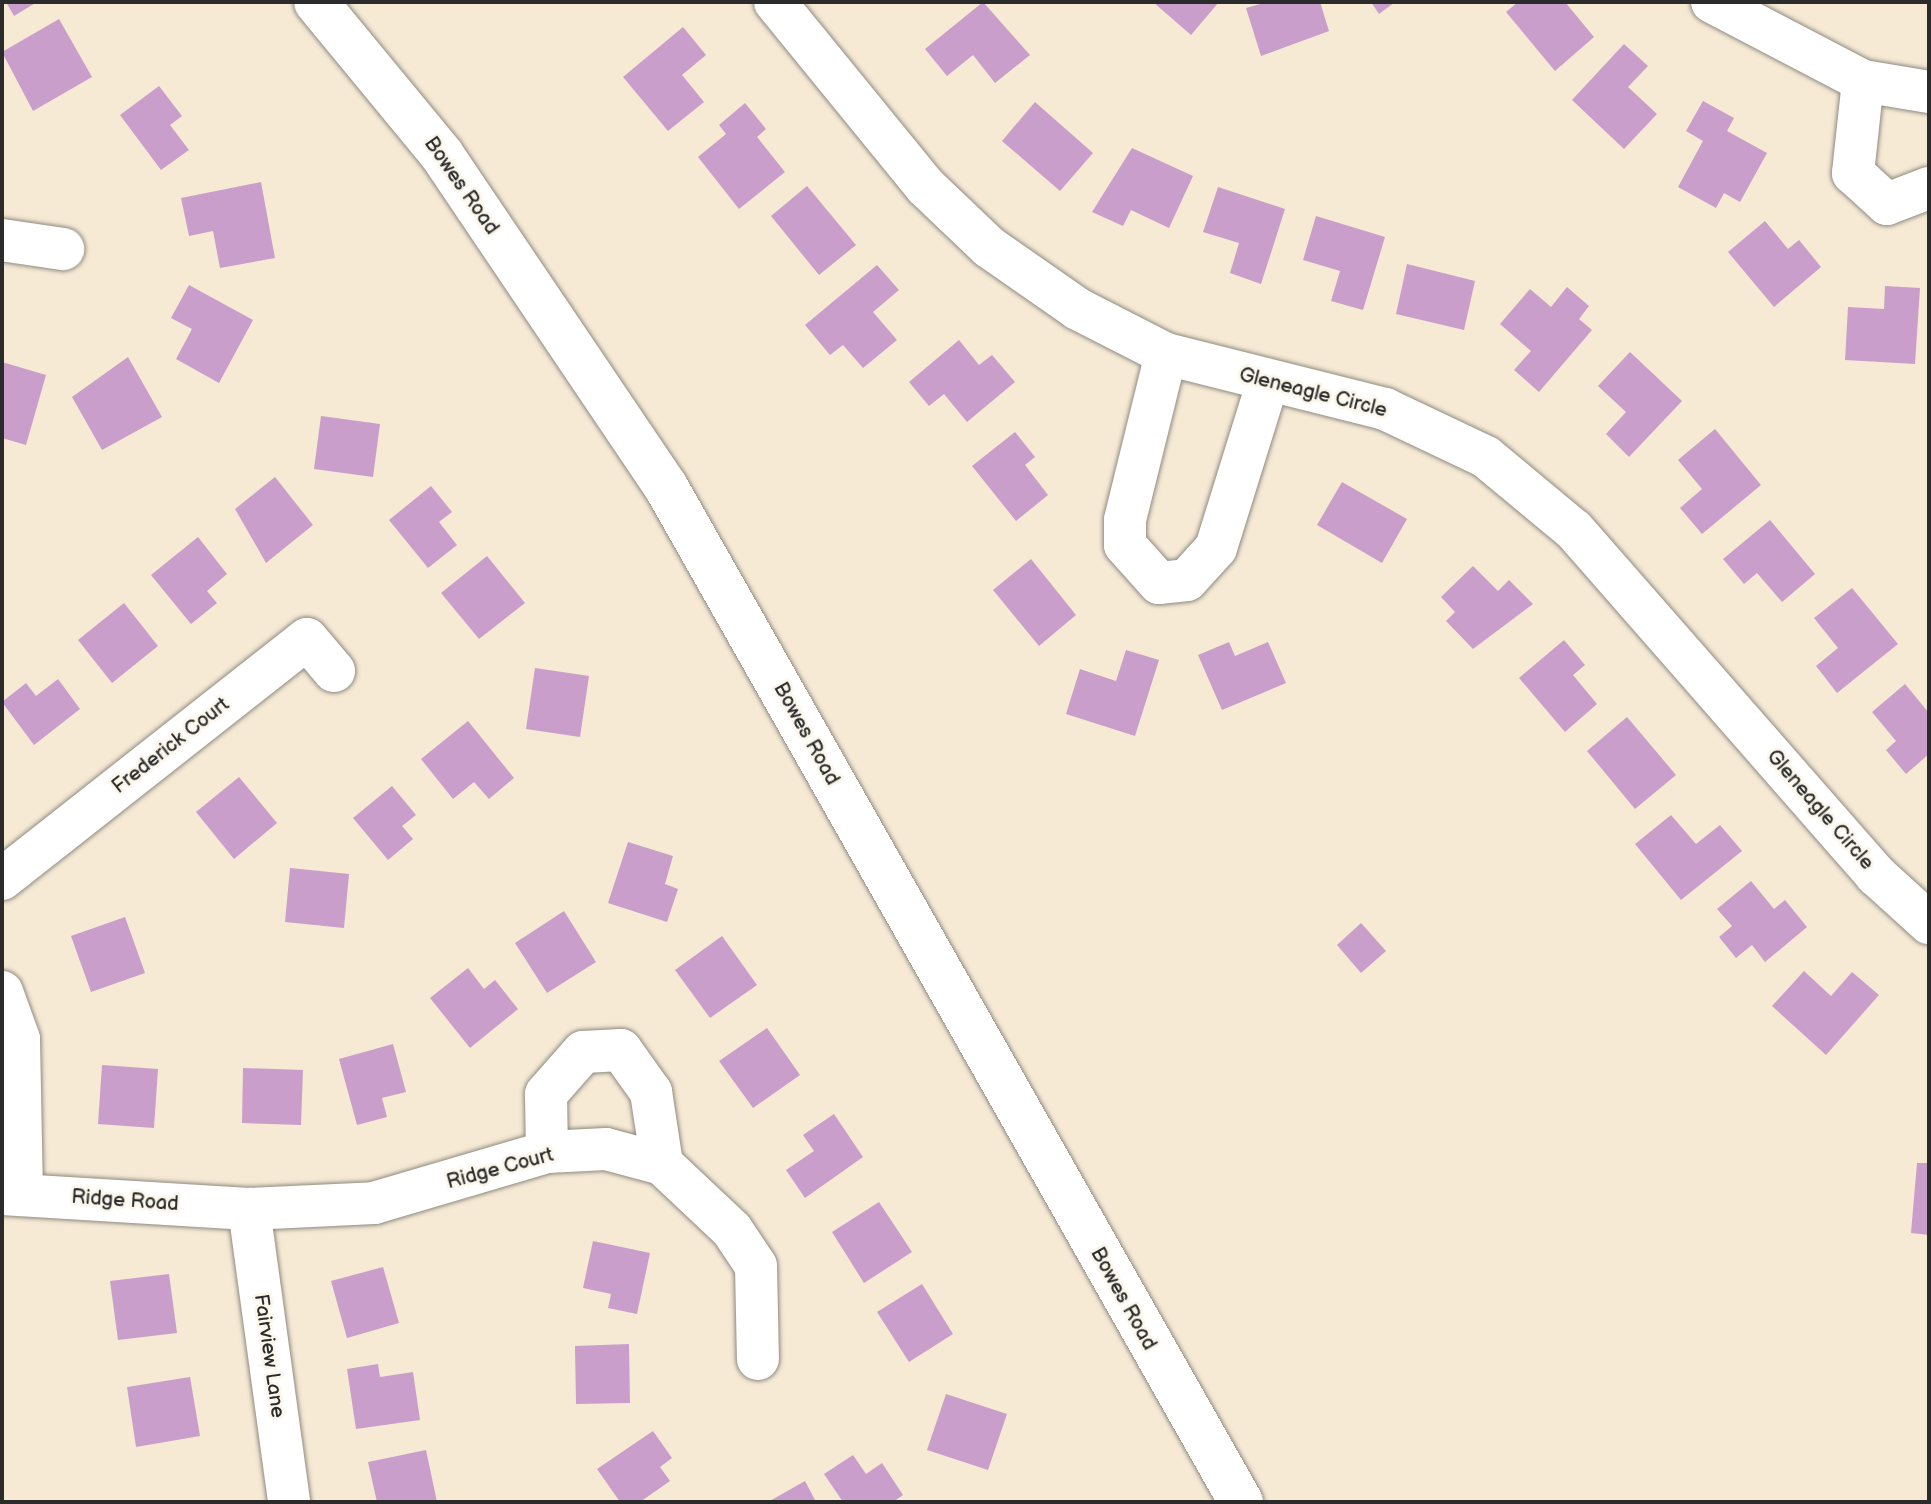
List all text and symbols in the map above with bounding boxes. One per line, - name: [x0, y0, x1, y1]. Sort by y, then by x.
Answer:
- street label: Bowes Road: [419, 133, 503, 239]
- street label: Gleneagle Circle: [1237, 363, 1389, 423]
- street label: Bowes Road: [768, 678, 844, 790]
- street label: Frederick Court: [108, 693, 234, 799]
- street label: Gleneagle Circle: [1761, 745, 1879, 875]
- street label: Ridge Court: [444, 1143, 556, 1195]
- street label: Ridge Road: [71, 1185, 179, 1217]
- street label: Bowes Road: [1085, 1243, 1161, 1355]
- street label: Fairview Lane: [248, 1293, 290, 1419]

